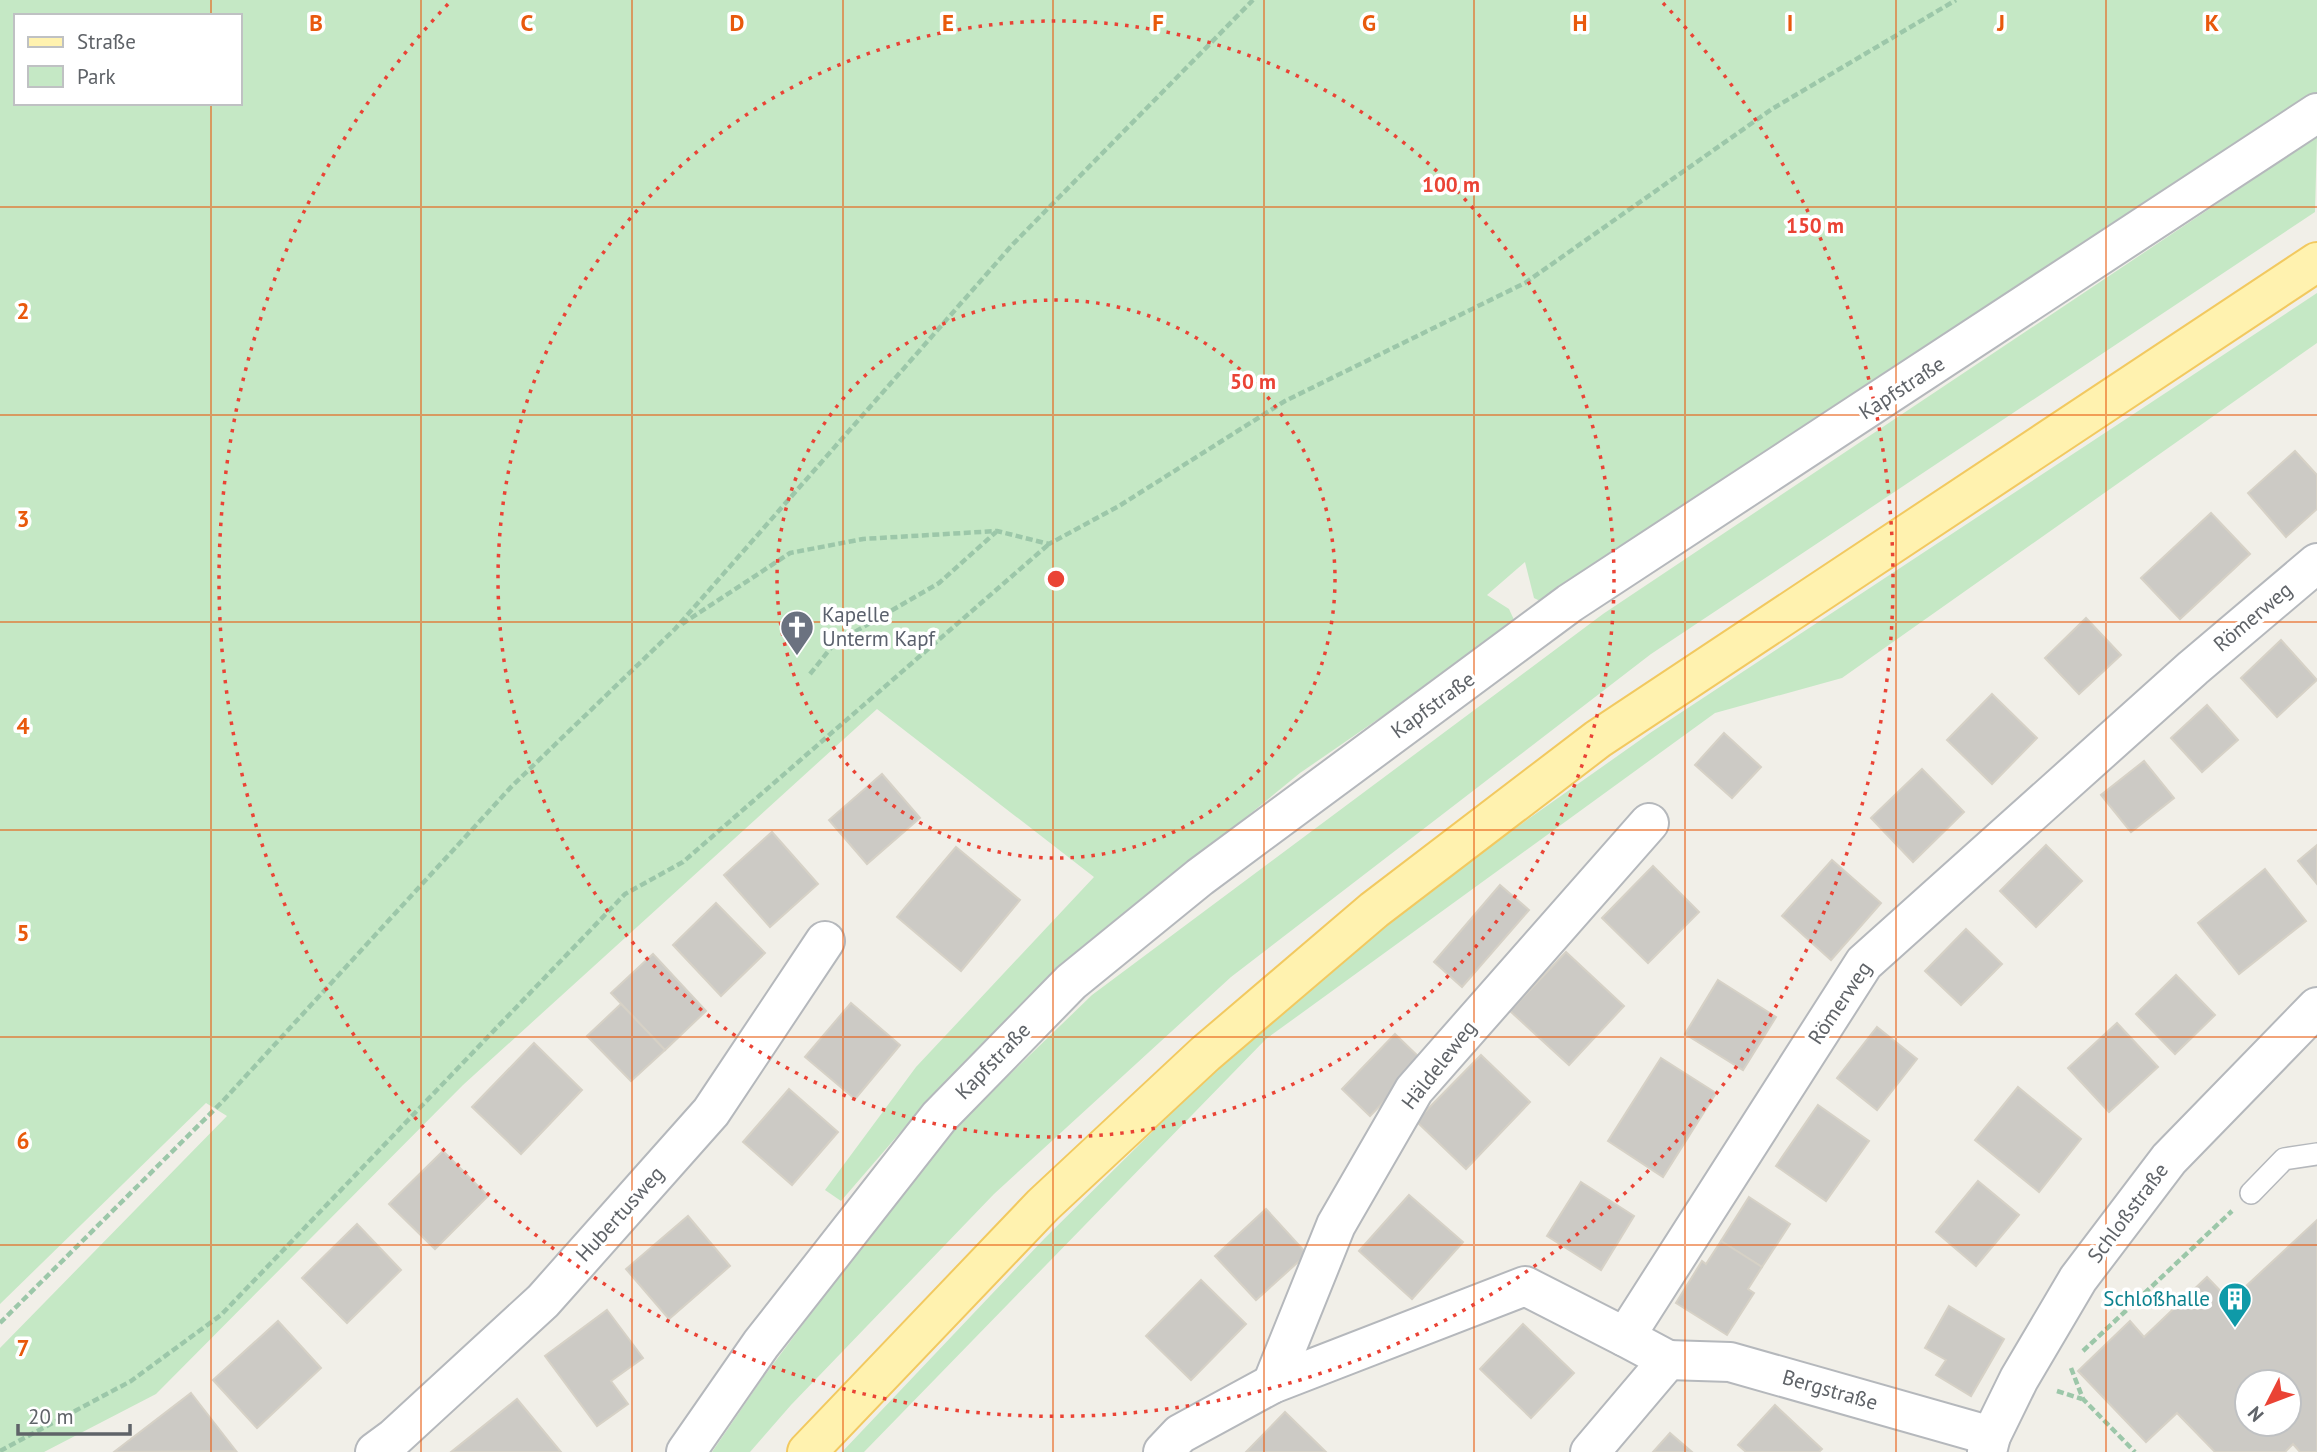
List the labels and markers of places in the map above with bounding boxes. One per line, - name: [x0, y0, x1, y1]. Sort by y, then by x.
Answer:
- centre of rings: [1044, 567, 1068, 591]
- place label: Kapelle Unterm Kapf: [822, 601, 936, 652]
- church icon: Kapelle Unterm Kapf: [778, 608, 816, 657]
- building icon: Schloßhalle: [2216, 1280, 2254, 1329]
- place label: Schloßhalle: [2103, 1285, 2210, 1312]

